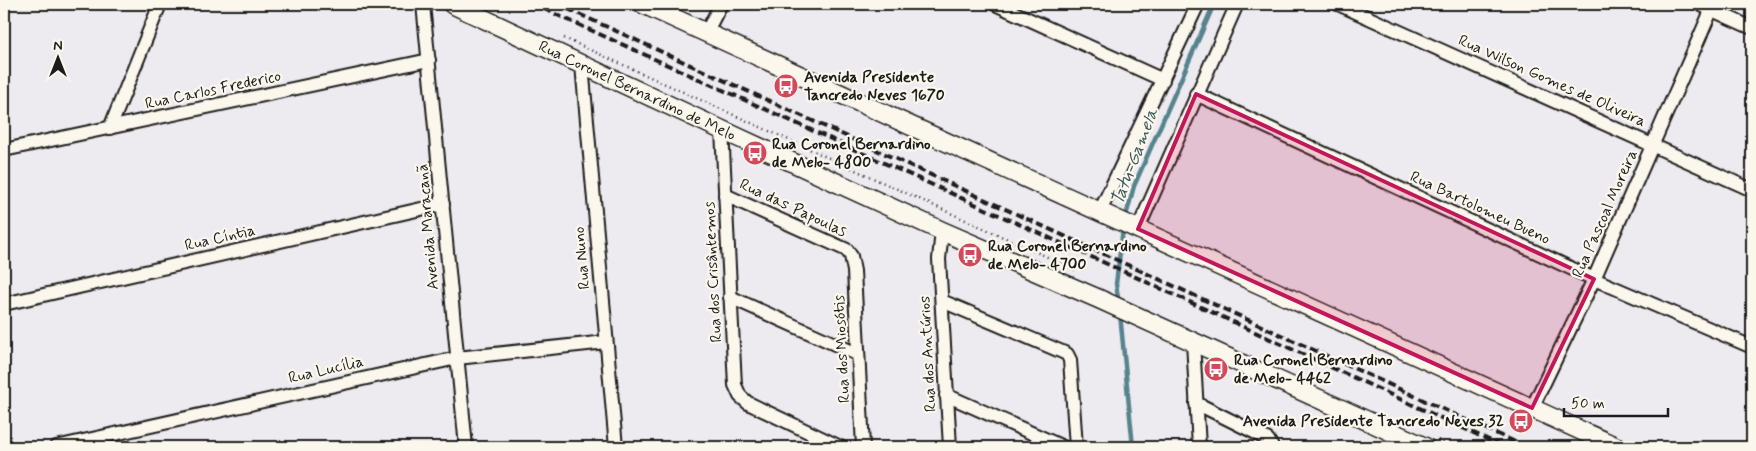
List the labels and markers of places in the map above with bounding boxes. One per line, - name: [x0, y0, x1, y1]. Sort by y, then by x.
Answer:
- place label: Avenida Presidente Tancredo Neves 1670: [804, 67, 945, 106]
- bus stop icon: Avenida Presidente Tancredo Neves 1670: [773, 73, 799, 99]
- place label: Rua Coronel Bernardino de Melo- 4800: [772, 134, 931, 173]
- bus stop icon: Rua Coronel Bernardino de Melo- 4800: [742, 140, 768, 166]
- place label: Rua Coronel Bernardino de Melo- 4700: [988, 236, 1147, 275]
- bus stop icon: Rua Coronel Bernardino de Melo- 4700: [957, 242, 983, 268]
- place label: Rua Coronel Bernardino de Melo- 4462: [1234, 350, 1393, 389]
- bus stop icon: Rua Coronel Bernardino de Melo- 4462: [1203, 356, 1229, 382]
- bus stop icon: Avenida Presidente Tancredo Neves 32: [1508, 408, 1534, 434]
- place label: Avenida Presidente Tancredo Neves 32: [1243, 411, 1504, 432]

